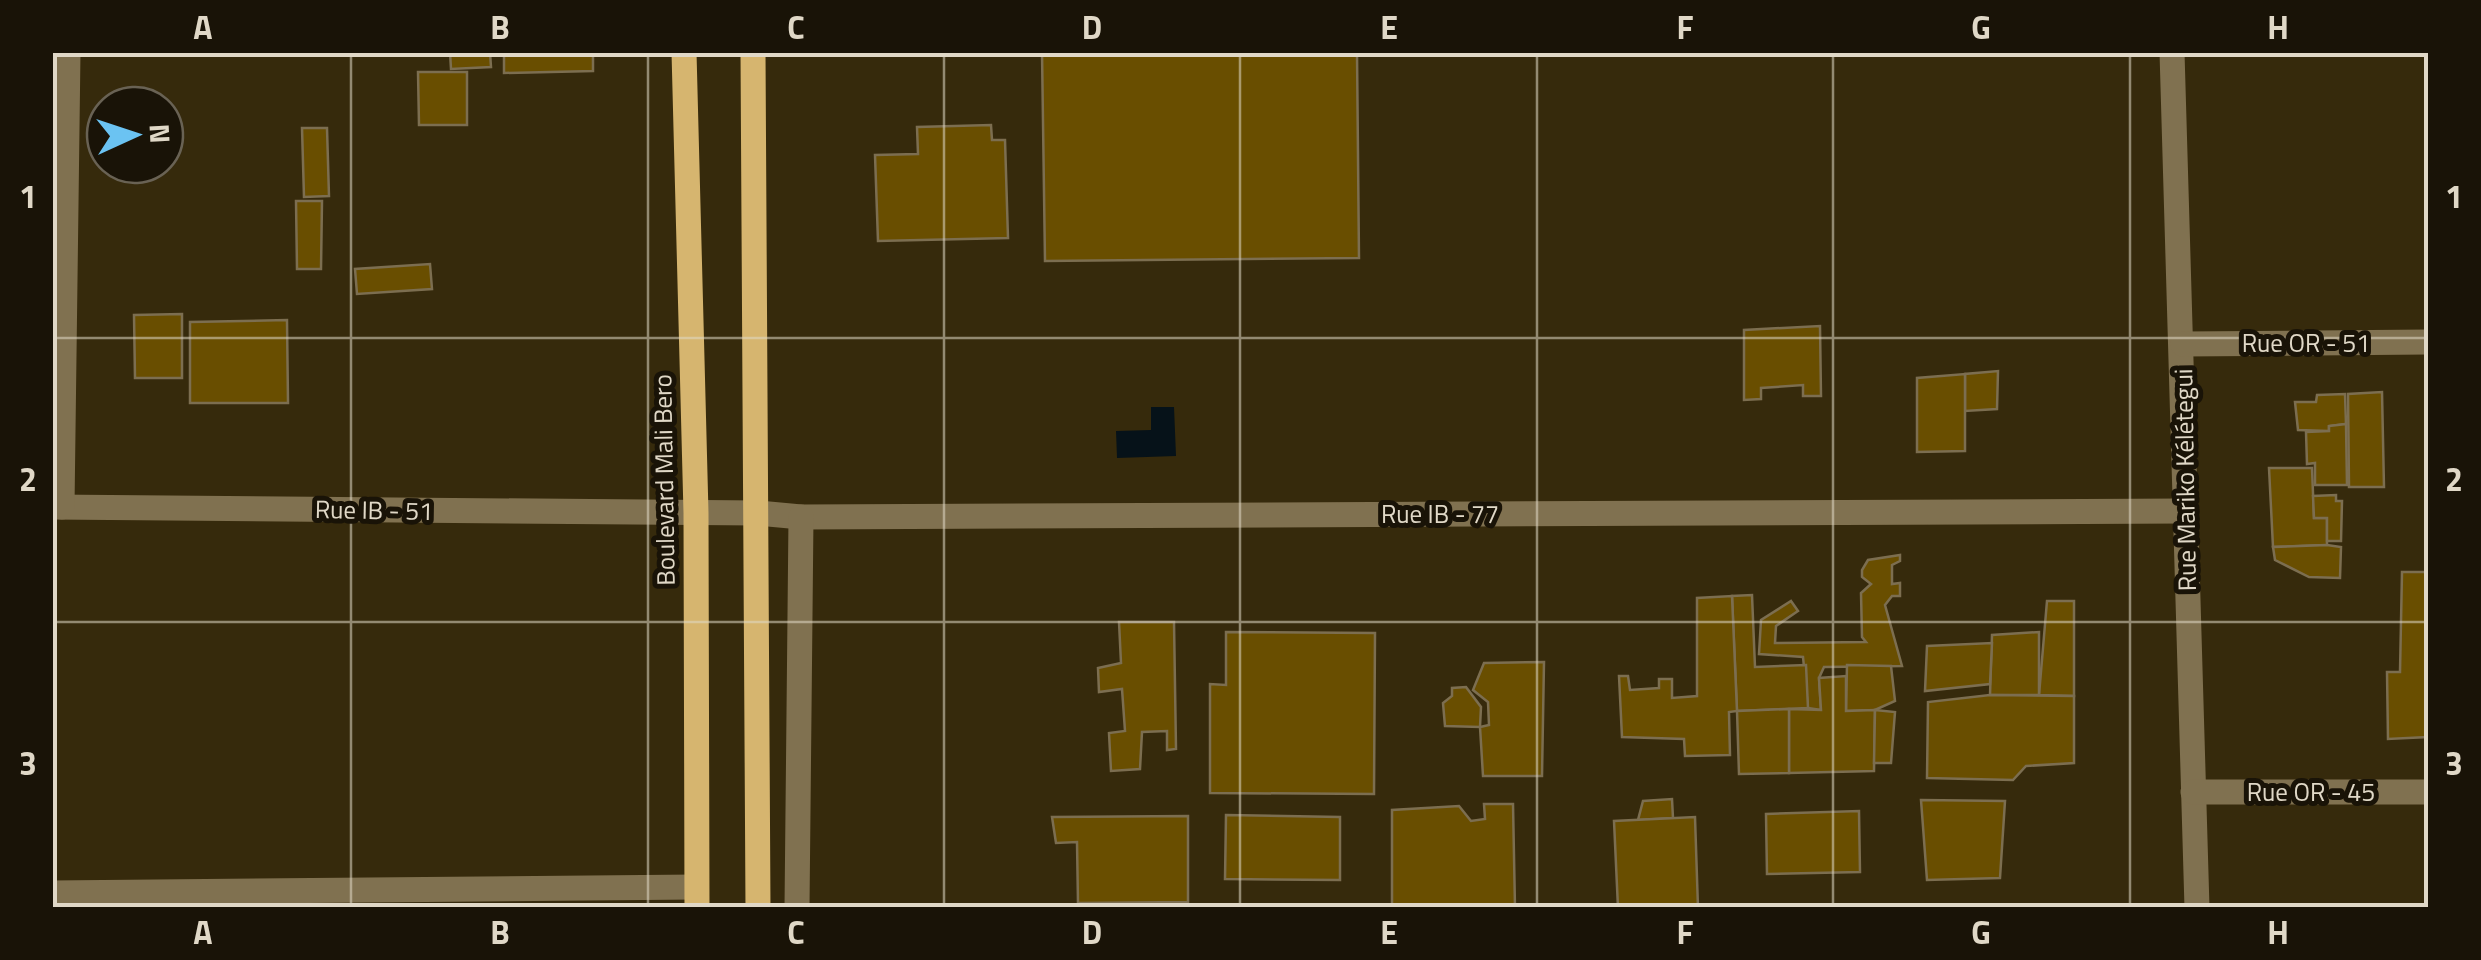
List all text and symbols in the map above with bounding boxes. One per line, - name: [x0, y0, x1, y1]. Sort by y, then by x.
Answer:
- text: A: [193, 3, 213, 51]
- text: B: [490, 3, 510, 51]
- text: C: [787, 3, 805, 51]
- text: D: [1082, 3, 1102, 51]
- text: E: [1380, 3, 1398, 51]
- text: F: [1677, 3, 1694, 51]
- text: G: [1971, 3, 1991, 51]
- text: H: [2267, 3, 2289, 51]
- north arrow: [85, 85, 185, 185]
- text: N: [138, 123, 182, 144]
- text: 1: [19, 172, 37, 220]
- text: 1: [2445, 172, 2463, 220]
- street label: Rue OR - 51: [2242, 324, 2370, 362]
- street label: Rue Mariko Kélétegui: [2164, 368, 2206, 592]
- street label: Boulevard Mali Bero: [643, 374, 685, 586]
- text: 2: [19, 455, 37, 503]
- text: 2: [2445, 455, 2463, 503]
- street label: Rue IB - 51: [315, 490, 433, 530]
- street label: Rue IB - 77: [1381, 495, 1499, 533]
- text: 3: [19, 739, 37, 787]
- text: 3: [2445, 739, 2463, 787]
- street label: Rue OR - 45: [2247, 773, 2375, 811]
- text: A: [193, 908, 213, 956]
- text: B: [490, 908, 510, 956]
- text: C: [787, 908, 805, 956]
- text: D: [1082, 908, 1102, 956]
- text: E: [1380, 908, 1398, 956]
- text: F: [1677, 908, 1694, 956]
- text: G: [1971, 908, 1991, 956]
- text: H: [2267, 908, 2289, 956]

